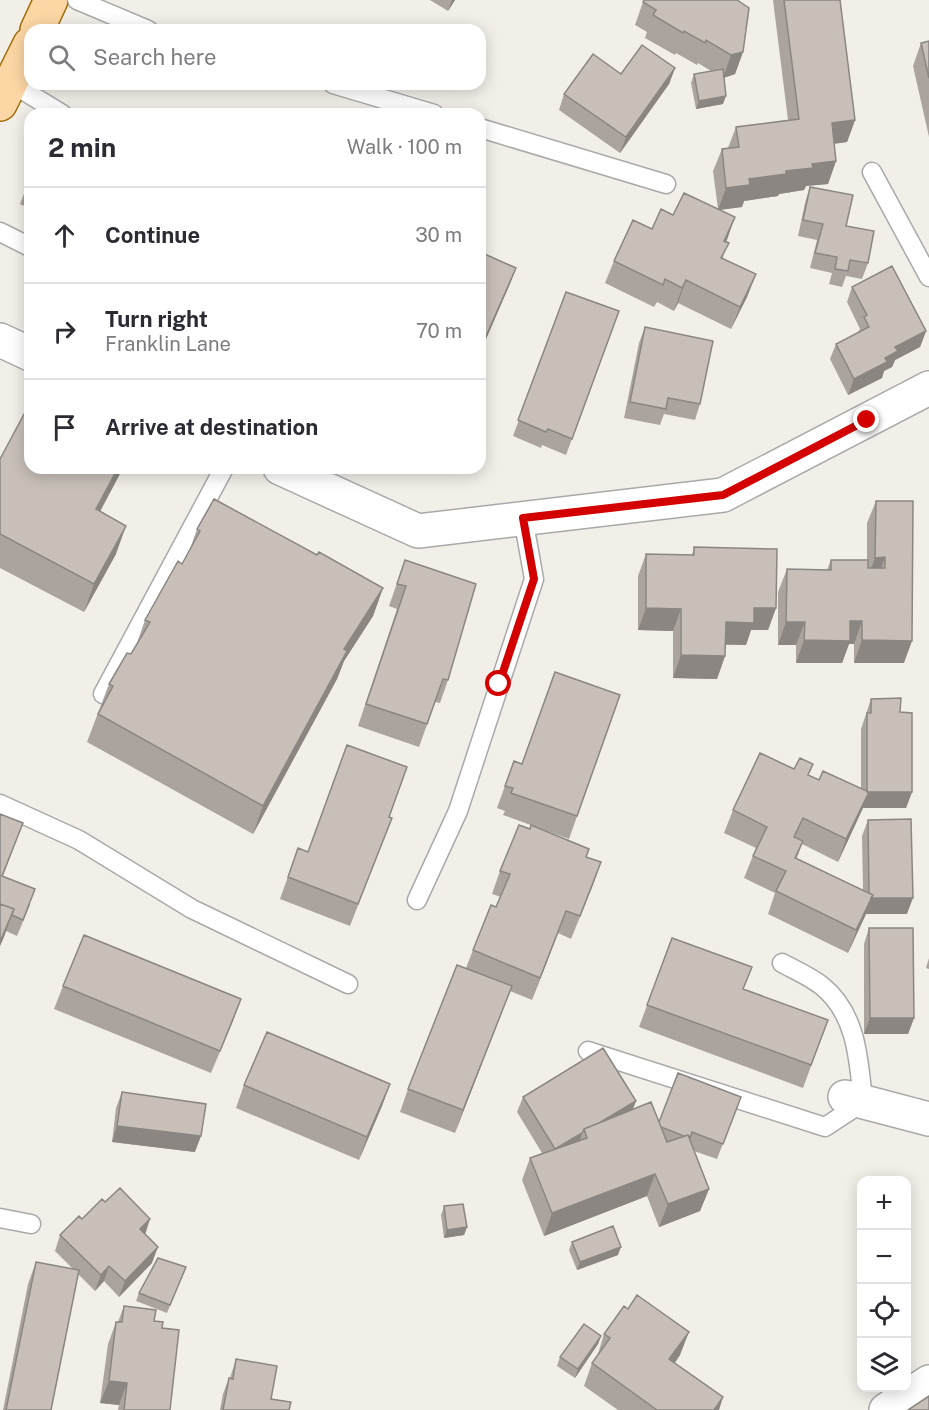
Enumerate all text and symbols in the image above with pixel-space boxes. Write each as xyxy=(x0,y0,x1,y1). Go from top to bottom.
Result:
search box xyxy=(24,24,486,90)
icon: search xyxy=(45,41,78,74)
text: Search here xyxy=(93,44,217,70)
text: 2 min xyxy=(48,132,116,163)
text: Walk · 100 m xyxy=(347,135,462,159)
icon: ahead xyxy=(48,219,81,252)
text: Continue xyxy=(105,222,200,248)
text: 30 m xyxy=(415,223,462,247)
text: Turn right xyxy=(105,306,208,332)
icon: right xyxy=(48,315,81,348)
text: 70 m xyxy=(416,319,462,343)
text: Franklin Lane xyxy=(105,332,231,356)
route end xyxy=(853,406,879,432)
icon: arrive xyxy=(48,411,81,444)
text: Arrive at destination xyxy=(105,414,318,440)
route start xyxy=(485,670,511,696)
map controls xyxy=(857,1176,911,1392)
button: + xyxy=(857,1176,911,1230)
button: − xyxy=(857,1230,911,1284)
button: locate xyxy=(857,1284,911,1338)
button: layers xyxy=(857,1338,911,1392)

